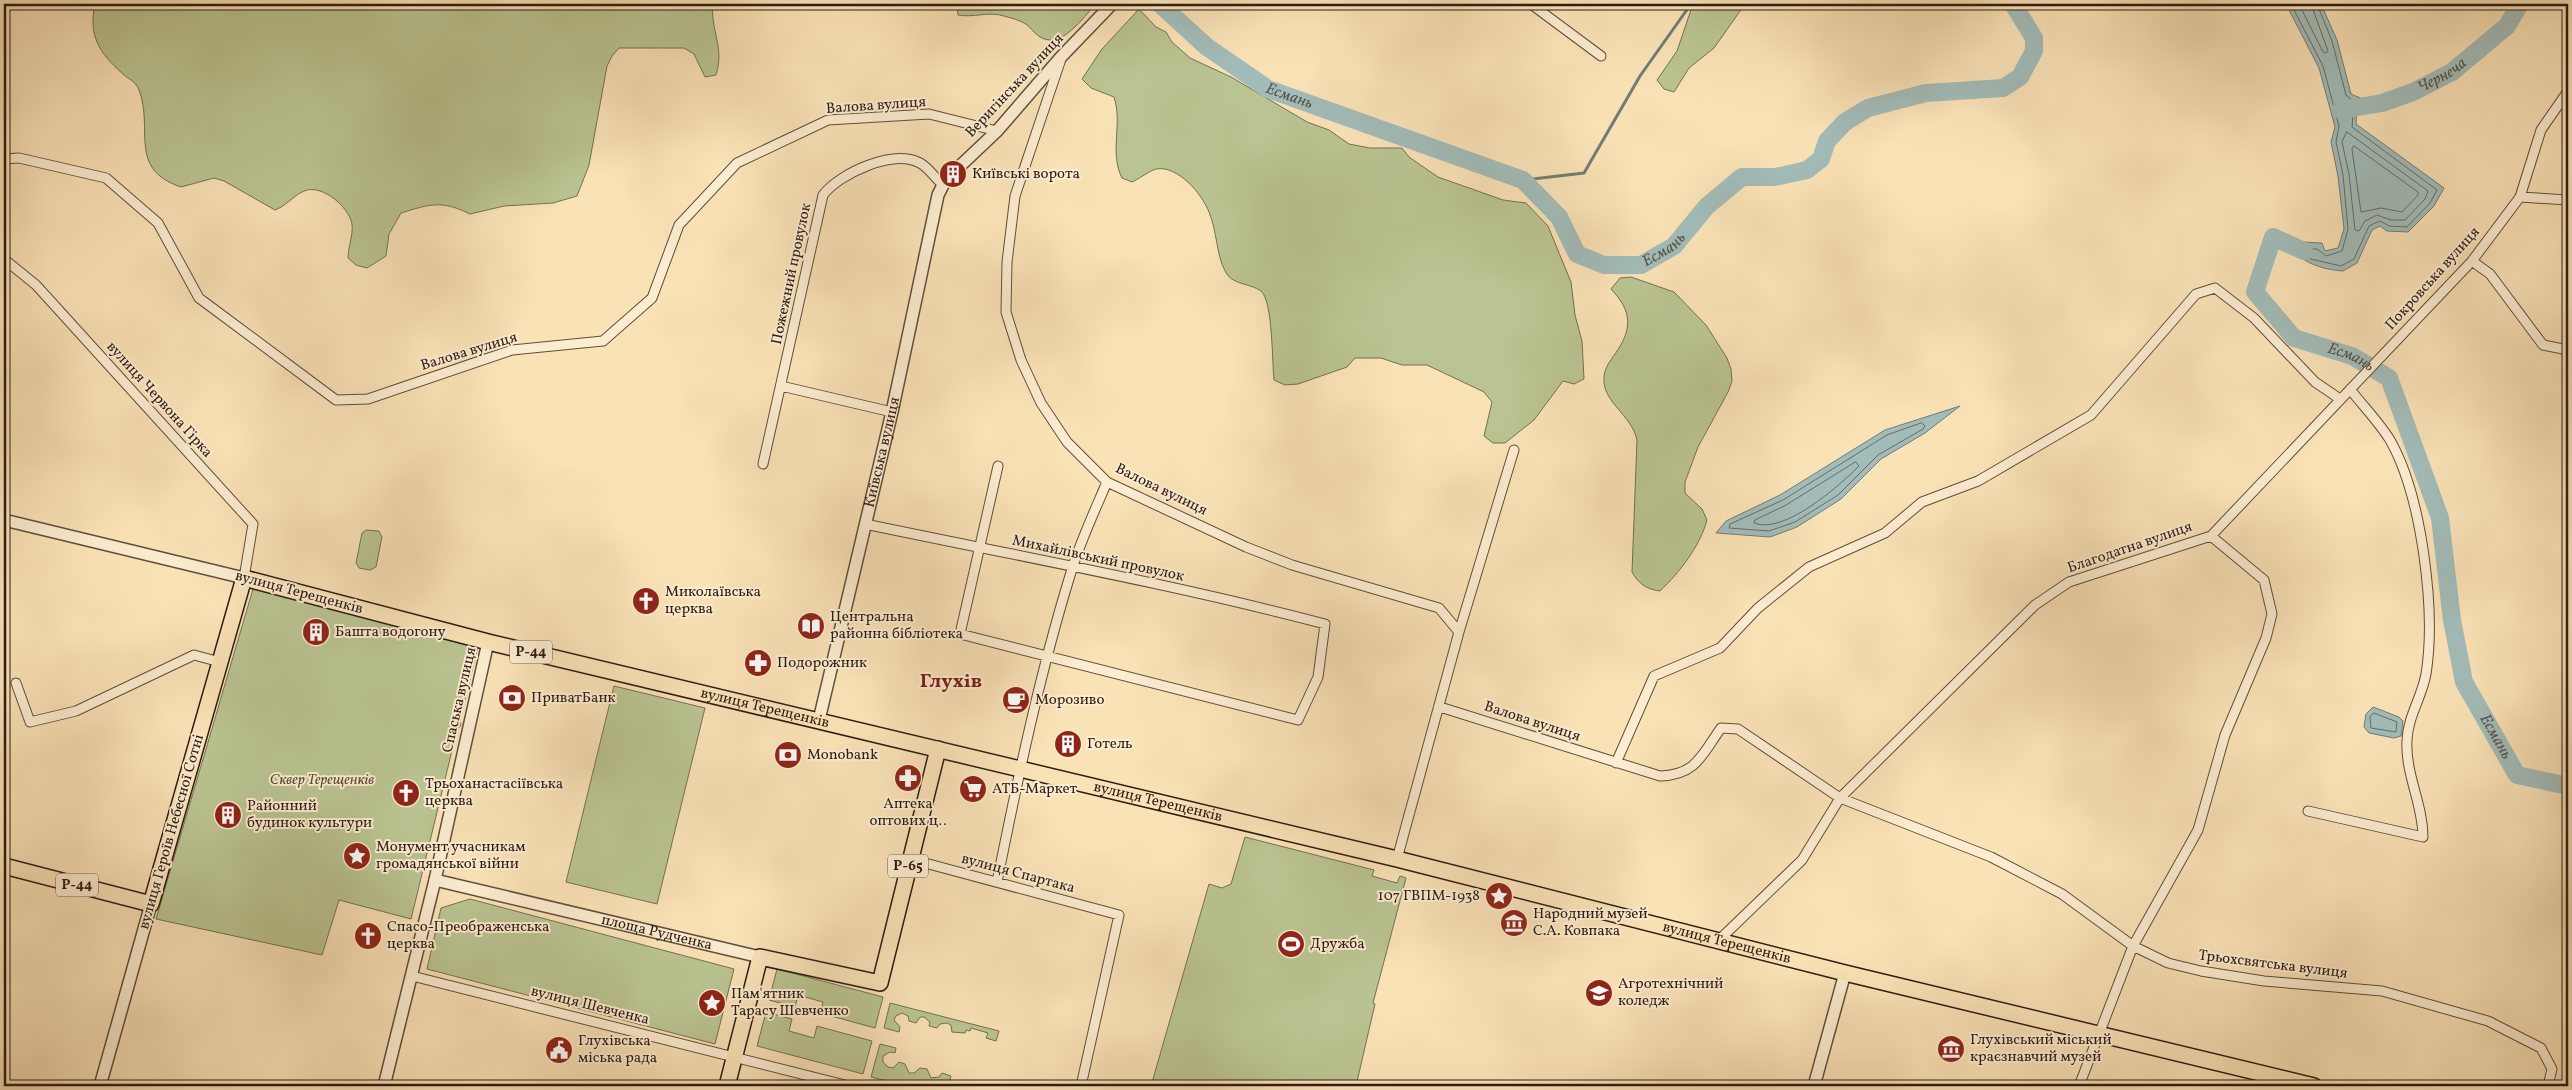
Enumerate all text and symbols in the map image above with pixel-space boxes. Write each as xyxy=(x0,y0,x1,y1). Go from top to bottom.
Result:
street label: Веригінська вулиця xyxy=(961,29,1069,143)
water label: Чернеча xyxy=(2414,53,2472,99)
water label: Есмань xyxy=(1262,78,1316,115)
street label: Валова вулиця xyxy=(825,92,927,120)
building icon: Київські ворота xyxy=(938,159,968,189)
place label: Київські ворота xyxy=(972,164,1080,185)
street label: Пожежний провулок xyxy=(767,201,817,347)
street label: Покровська вулиця xyxy=(2381,222,2485,335)
water label: Есмань xyxy=(1638,228,1692,273)
street label: Валова вулиця xyxy=(418,327,520,377)
street label: вулиця Червона Гірка xyxy=(101,337,217,463)
water label: Есмань xyxy=(2325,338,2378,378)
street label: Київська вулиця xyxy=(859,395,905,510)
street label: Валова вулиця xyxy=(1111,459,1211,521)
street label: Благодатна вулиця xyxy=(2065,517,2195,579)
street label: Михайлівський провулок xyxy=(1010,531,1186,587)
street label: вулиця Терещенків xyxy=(233,566,365,620)
place label: Миколаївська церква xyxy=(665,582,761,620)
church icon: Миколаївська церква xyxy=(631,586,661,616)
place label: Центральна районна бібліотека xyxy=(830,607,963,645)
library icon: Центральна районна бібліотека xyxy=(796,611,826,641)
building icon: Башта водогону xyxy=(301,617,331,647)
place label: Башта водогону xyxy=(335,622,446,643)
road number: Р-44 xyxy=(510,640,552,664)
street label: Спаська вулиця xyxy=(438,645,482,755)
pharmacy icon: Подорожник xyxy=(743,648,773,678)
place label: Подорожник xyxy=(777,653,867,674)
district label: Глухів xyxy=(920,668,982,696)
bank icon: ПриватБанк xyxy=(497,683,527,713)
street label: вулиця Терещенків xyxy=(699,683,832,734)
cafe icon: Морозиво xyxy=(1001,685,1031,715)
place label: ПриватБанк xyxy=(531,688,616,709)
place label: Морозиво xyxy=(1035,690,1104,711)
street label: Валова вулиця xyxy=(1481,697,1583,748)
water label: Есмань xyxy=(2474,710,2517,764)
building icon: Готель xyxy=(1053,729,1083,759)
street label: вулиця Героїв Небесної Сотні xyxy=(134,732,210,932)
place label: Готель xyxy=(1087,734,1133,755)
bank icon: Monobank xyxy=(773,740,803,770)
place label: Monobank xyxy=(807,745,878,766)
pharmacy icon: Аптека оптових ц‥ xyxy=(893,763,923,793)
park label: Сквер Терещенків xyxy=(270,770,374,791)
place label: Трьоханастасіївська церква xyxy=(425,774,563,812)
supermarket icon: АТБ-Маркет xyxy=(958,774,988,804)
street label: вулиця Терещенків xyxy=(1092,776,1225,827)
church icon: Трьоханастасіївська церква xyxy=(391,778,421,808)
place label: АТБ-Маркет xyxy=(992,779,1077,800)
place label: Аптека оптових ц‥ xyxy=(869,794,947,832)
place label: Районний будинок культури xyxy=(247,796,372,834)
building icon: Районний будинок культури xyxy=(213,800,243,830)
place label: Монумент учасникам громадянської війни xyxy=(376,837,525,875)
place icon: Монумент учасникам громадянської війни xyxy=(342,841,372,871)
street label: вулиця Спартака xyxy=(959,849,1077,899)
road number: Р-65 xyxy=(888,854,928,878)
road number: Р-44 xyxy=(56,874,98,896)
place icon: 107 ГВПМ-1938 xyxy=(1484,881,1514,911)
place label: 107 ГВПМ-1938 xyxy=(1378,886,1480,907)
place label: Народний музей С.А. Ковпака xyxy=(1533,904,1648,942)
museum icon: Народний музей С.А. Ковпака xyxy=(1499,908,1529,938)
street label: площа Рудченка xyxy=(599,909,714,956)
place label: Спасо-Преображенська церква xyxy=(387,917,550,955)
street label: вулиця Терещенків xyxy=(1660,917,1793,969)
church icon: Спасо-Преображенська церква xyxy=(353,921,383,951)
sports icon: Дружба xyxy=(1276,929,1306,959)
place label: Дружба xyxy=(1310,934,1365,955)
street label: Трьохсвятська вулиця xyxy=(2197,945,2349,985)
place label: Агротехнічний коледж xyxy=(1618,974,1723,1012)
school or university icon: Агротехнічний коледж xyxy=(1584,978,1614,1008)
street label: вулиця Шевченка xyxy=(529,981,651,1031)
place label: Пам'ятник Тарасу Шевченко xyxy=(731,984,849,1022)
place icon: Пам'ятник Тарасу Шевченко xyxy=(697,988,727,1018)
place label: Глухівський міський краєзнавчий музей xyxy=(1970,1030,2112,1068)
place label: Глухівська міська рада xyxy=(578,1031,657,1069)
museum icon: Глухівський міський краєзнавчий музей xyxy=(1936,1034,1966,1064)
public building icon: Глухівська міська рада xyxy=(544,1035,574,1065)

